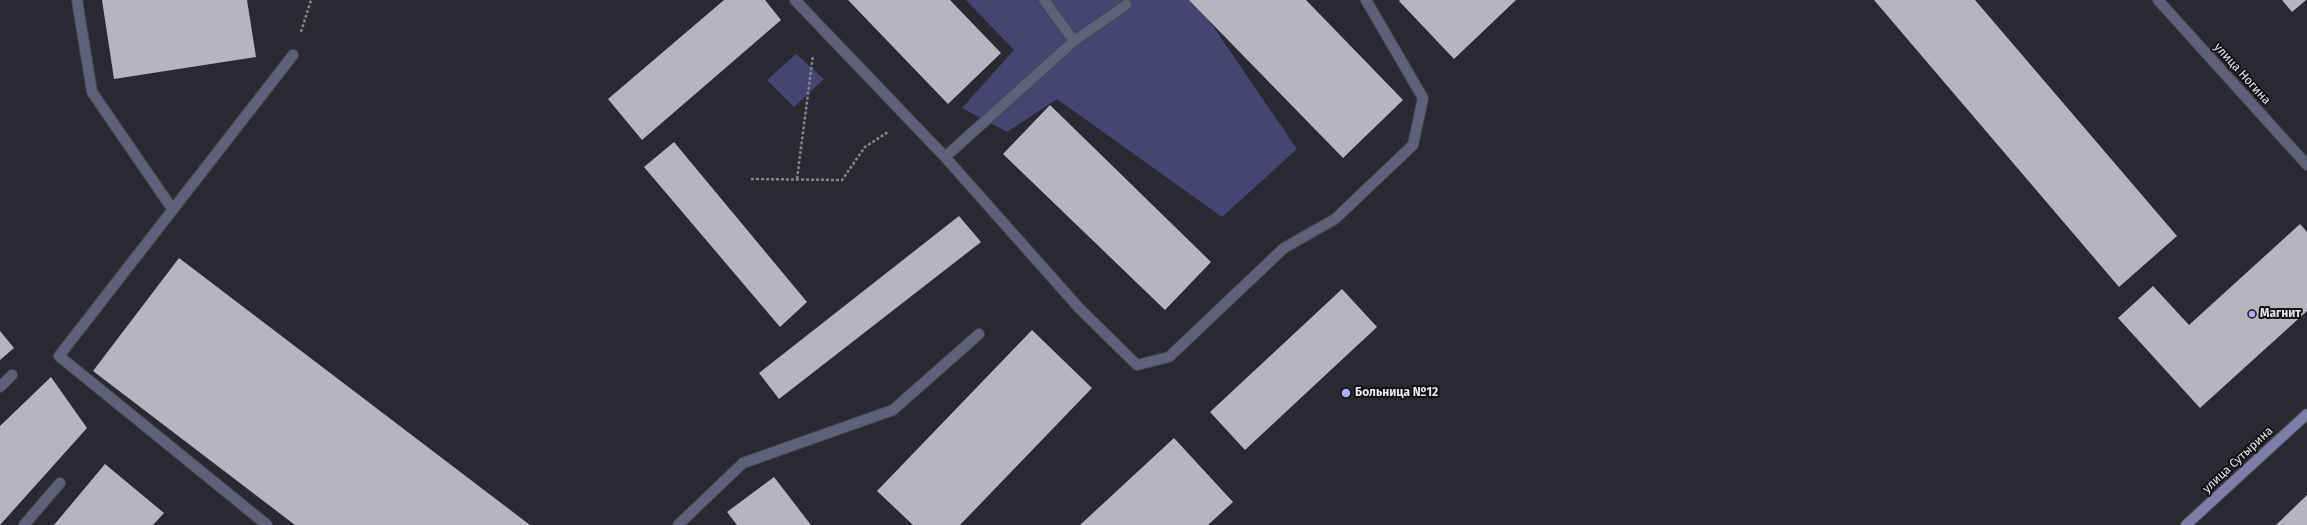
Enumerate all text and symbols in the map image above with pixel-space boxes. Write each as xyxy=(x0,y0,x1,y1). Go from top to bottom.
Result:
street label: улица Ногина xyxy=(2211,40,2273,108)
place label: Магнит xyxy=(2260,307,2301,321)
marker: Магнит xyxy=(2247,309,2257,319)
place label: Больница №12 xyxy=(1355,386,1438,400)
marker: Больница №12 xyxy=(1340,387,1352,399)
street label: улица Сутырина xyxy=(2200,424,2276,496)

